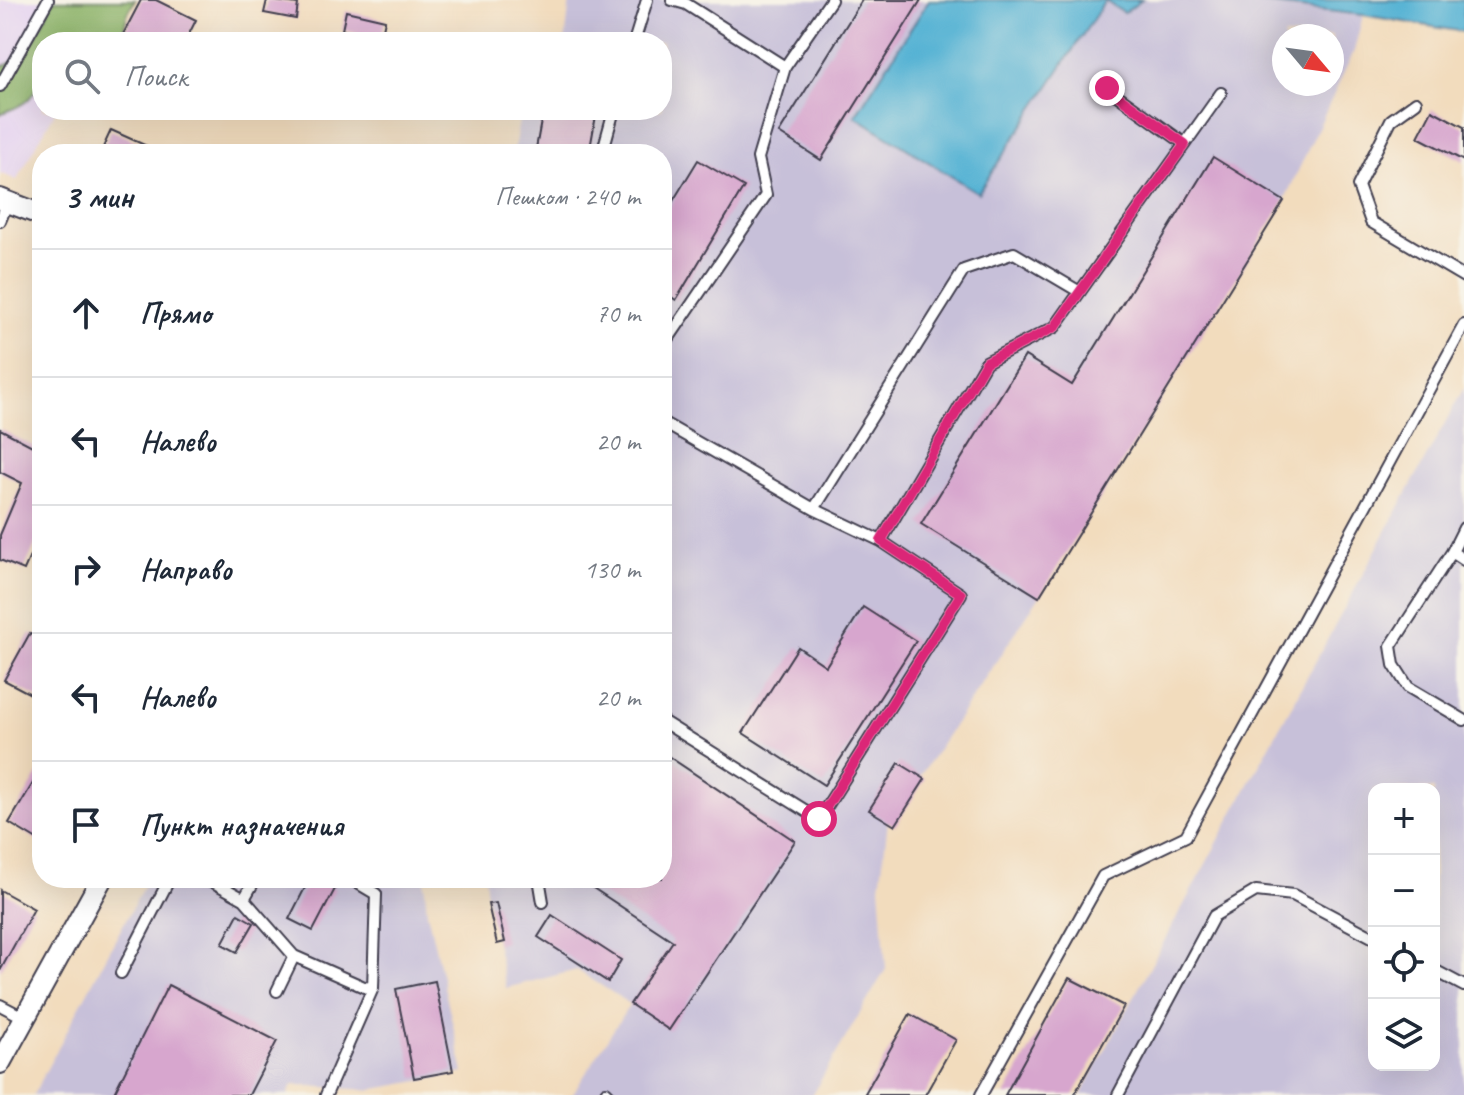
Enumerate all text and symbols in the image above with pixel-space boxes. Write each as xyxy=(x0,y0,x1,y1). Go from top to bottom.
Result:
north arrow xyxy=(1272,24,1344,96)
search box xyxy=(32,32,672,120)
icon: search xyxy=(60,54,104,98)
text: Поиск xyxy=(124,57,187,95)
route end xyxy=(1089,70,1125,106)
text: 3 мин xyxy=(64,175,133,218)
text: Пешком · 240 m xyxy=(495,180,640,213)
icon: ahead xyxy=(64,291,108,335)
text: Прямо xyxy=(140,294,211,332)
text: 70 m xyxy=(596,297,640,330)
icon: left xyxy=(64,419,108,463)
text: Налево xyxy=(140,422,216,460)
text: 20 m xyxy=(596,425,640,458)
icon: right xyxy=(64,547,108,591)
text: Направо xyxy=(140,550,232,588)
text: 130 m xyxy=(584,553,640,586)
icon: left xyxy=(64,675,108,719)
text: Налево xyxy=(140,678,216,716)
text: 20 m xyxy=(596,681,640,714)
map controls xyxy=(1368,783,1440,1071)
button: + xyxy=(1368,783,1440,855)
route start xyxy=(801,801,837,837)
icon: arrive xyxy=(64,803,108,847)
text: Пункт назначения xyxy=(140,806,343,844)
button: − xyxy=(1368,855,1440,927)
button: locate xyxy=(1368,927,1440,999)
button: layers xyxy=(1368,999,1440,1071)

